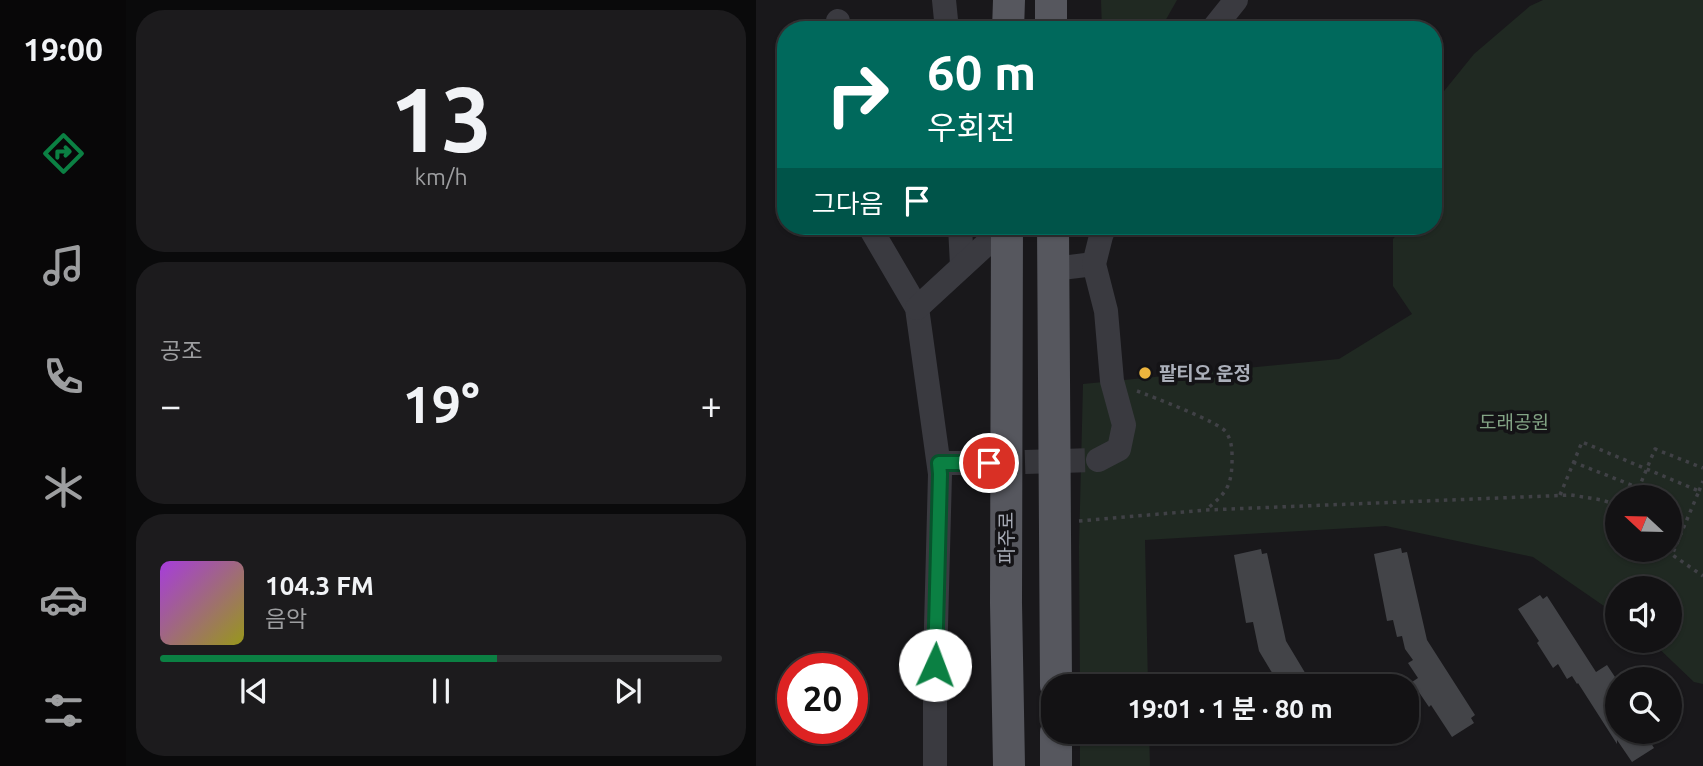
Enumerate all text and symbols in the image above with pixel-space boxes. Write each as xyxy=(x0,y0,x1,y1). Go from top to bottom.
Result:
text: 19:00 xyxy=(23,31,103,67)
text: 60 m xyxy=(927,44,1036,99)
icon: right xyxy=(812,49,903,140)
text: 13 xyxy=(390,67,492,169)
text: 우회전 xyxy=(927,109,1015,145)
icon: directions xyxy=(39,129,88,178)
text: km/h xyxy=(414,164,468,189)
icon: arrive xyxy=(898,182,936,220)
text: 그다음 xyxy=(812,189,884,218)
icon: music xyxy=(39,241,88,290)
text: 공조 xyxy=(160,338,202,363)
icon: phone xyxy=(39,352,88,401)
place label: 팥티오 운정 xyxy=(1159,362,1251,384)
marker: 팥티오 운정 xyxy=(1137,365,1153,381)
text: 19° xyxy=(402,375,480,433)
text: − xyxy=(160,384,181,426)
text: + xyxy=(701,384,722,426)
park label: 도래공원 xyxy=(1479,411,1549,433)
pin xyxy=(959,433,1019,493)
icon: arrive xyxy=(970,444,1008,482)
icon: climate xyxy=(39,463,88,512)
north arrow xyxy=(1605,485,1682,562)
map controls xyxy=(1605,485,1682,744)
street label: 파주로 xyxy=(995,512,1017,564)
text: 104.3 FM xyxy=(265,571,374,600)
icon: car xyxy=(39,575,88,624)
button: sound xyxy=(1605,576,1682,653)
text: 음악 xyxy=(265,606,307,631)
position arrow xyxy=(898,628,972,702)
speed limit sign: 20 xyxy=(777,653,868,744)
button: search xyxy=(1605,667,1682,744)
icon: previous xyxy=(235,672,273,710)
icon: pause xyxy=(422,672,460,710)
icon: next xyxy=(609,672,647,710)
icon: filters xyxy=(39,686,88,735)
text: 19:01 · 1 분 · 80 m xyxy=(1127,694,1333,723)

